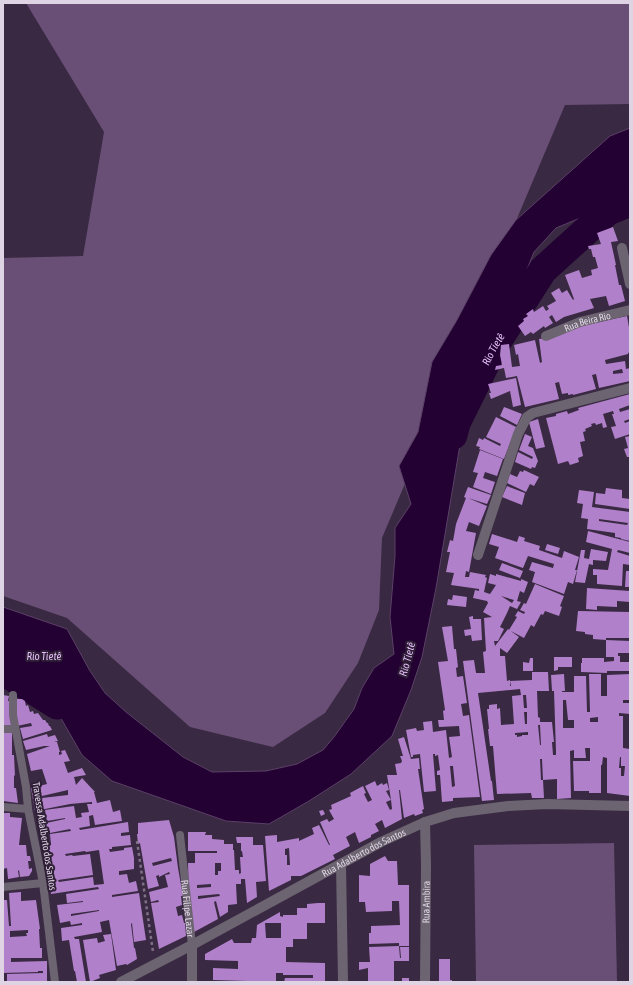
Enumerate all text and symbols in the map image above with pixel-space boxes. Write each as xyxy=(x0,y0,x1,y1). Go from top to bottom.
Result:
street label: Rua Beira Rio xyxy=(562,310,612,334)
water label: Rio Tietê xyxy=(479,331,507,367)
water label: Rio Tietê xyxy=(397,641,417,677)
water label: Rio Tietê xyxy=(27,650,61,662)
street label: Travessa Adalberto dos Santos xyxy=(30,781,59,892)
street label: Rua Adalberto dos Santos xyxy=(320,826,408,879)
street label: Rua Filipe Lazar xyxy=(179,879,196,939)
street label: Rua Ambira xyxy=(421,880,432,923)

